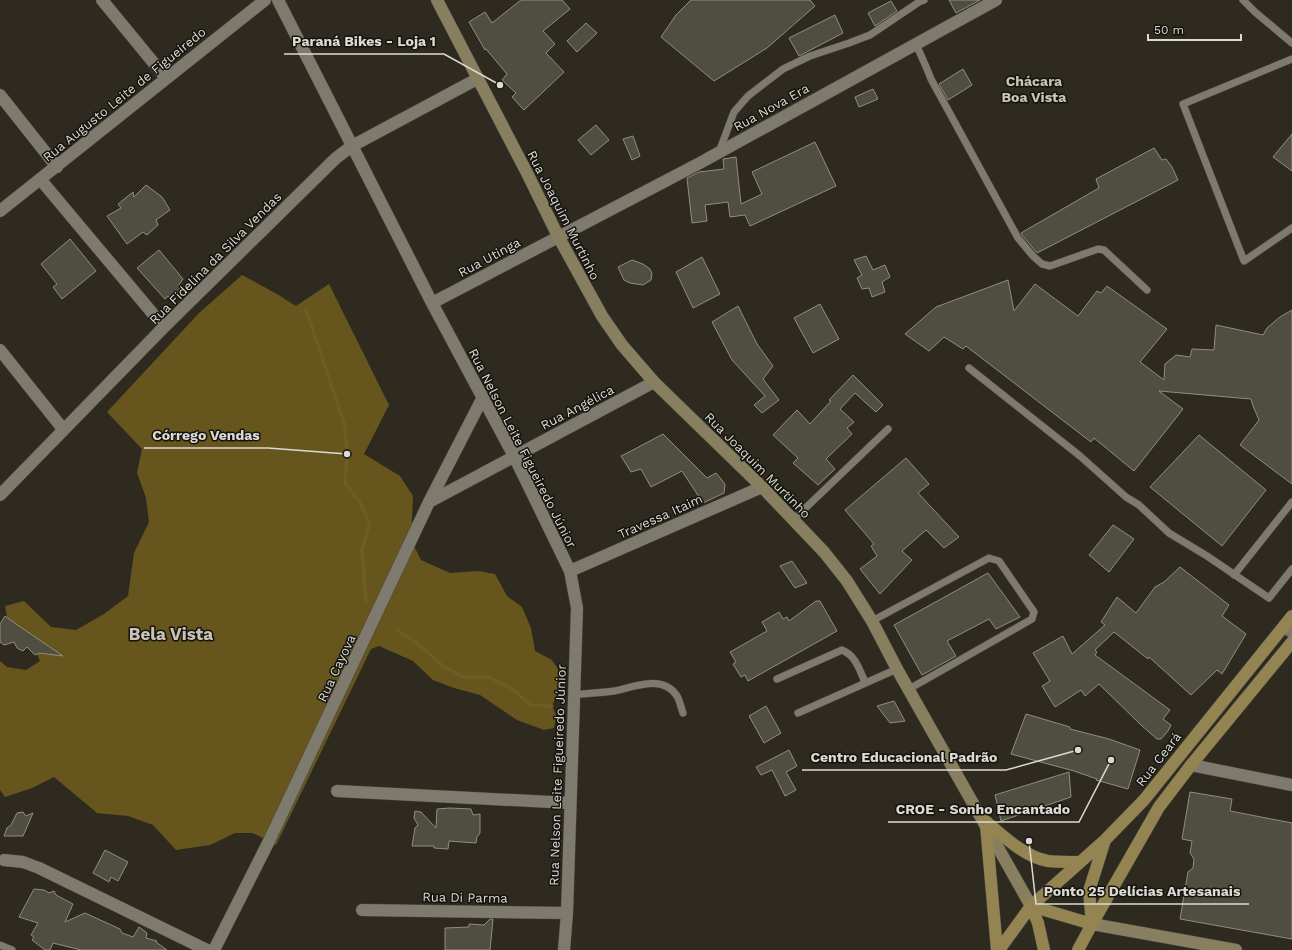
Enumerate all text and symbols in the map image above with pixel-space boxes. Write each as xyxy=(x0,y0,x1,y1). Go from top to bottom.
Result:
scale bar xyxy=(1148,16,1241,42)
text: 50 m xyxy=(1154,23,1184,37)
street label: Rua Augusto Leite de Figueiredo xyxy=(40,24,209,165)
callout: Paraná Bikes - Loja 1 xyxy=(284,28,444,54)
text: Paraná Bikes - Loja 1 xyxy=(292,33,436,49)
district label: Chácara Boa Vista xyxy=(1002,73,1067,105)
street label: Rua Nova Era xyxy=(731,80,812,134)
street label: Rua Joaquim Murtinho xyxy=(524,148,603,283)
street label: Rua Fidelina da Silva Vendas xyxy=(146,189,285,327)
street label: Rua Utinga xyxy=(455,234,524,280)
street label: Rua Nelson Leite Figueiredo Júnior xyxy=(466,346,580,550)
street label: Rua Angélica xyxy=(538,382,617,433)
street label: Rua Joaquim Murtinho xyxy=(702,409,814,521)
callout: Córrego Vendas xyxy=(144,422,268,448)
text: Córrego Vendas xyxy=(152,427,260,443)
street label: Travessa Itaim xyxy=(616,491,705,542)
district label: Bela Vista xyxy=(129,624,213,644)
street label: Rua Cayova xyxy=(314,632,359,704)
street label: Rua Nelson Leite Figueiredo Júnior xyxy=(546,664,569,886)
street label: Rua Ceará xyxy=(1133,729,1184,789)
callout: Centro Educacional Padrão xyxy=(802,744,1006,770)
text: Centro Educacional Padrão xyxy=(810,749,998,765)
callout: CROE - Sonho Encantado xyxy=(888,796,1079,822)
text: CROE - Sonho Encantado xyxy=(896,801,1070,817)
callout: Ponto 25 Delícias Artesanais xyxy=(1036,878,1249,904)
text: Ponto 25 Delícias Artesanais xyxy=(1044,883,1241,899)
street label: Rua Di Parma xyxy=(422,889,509,906)

